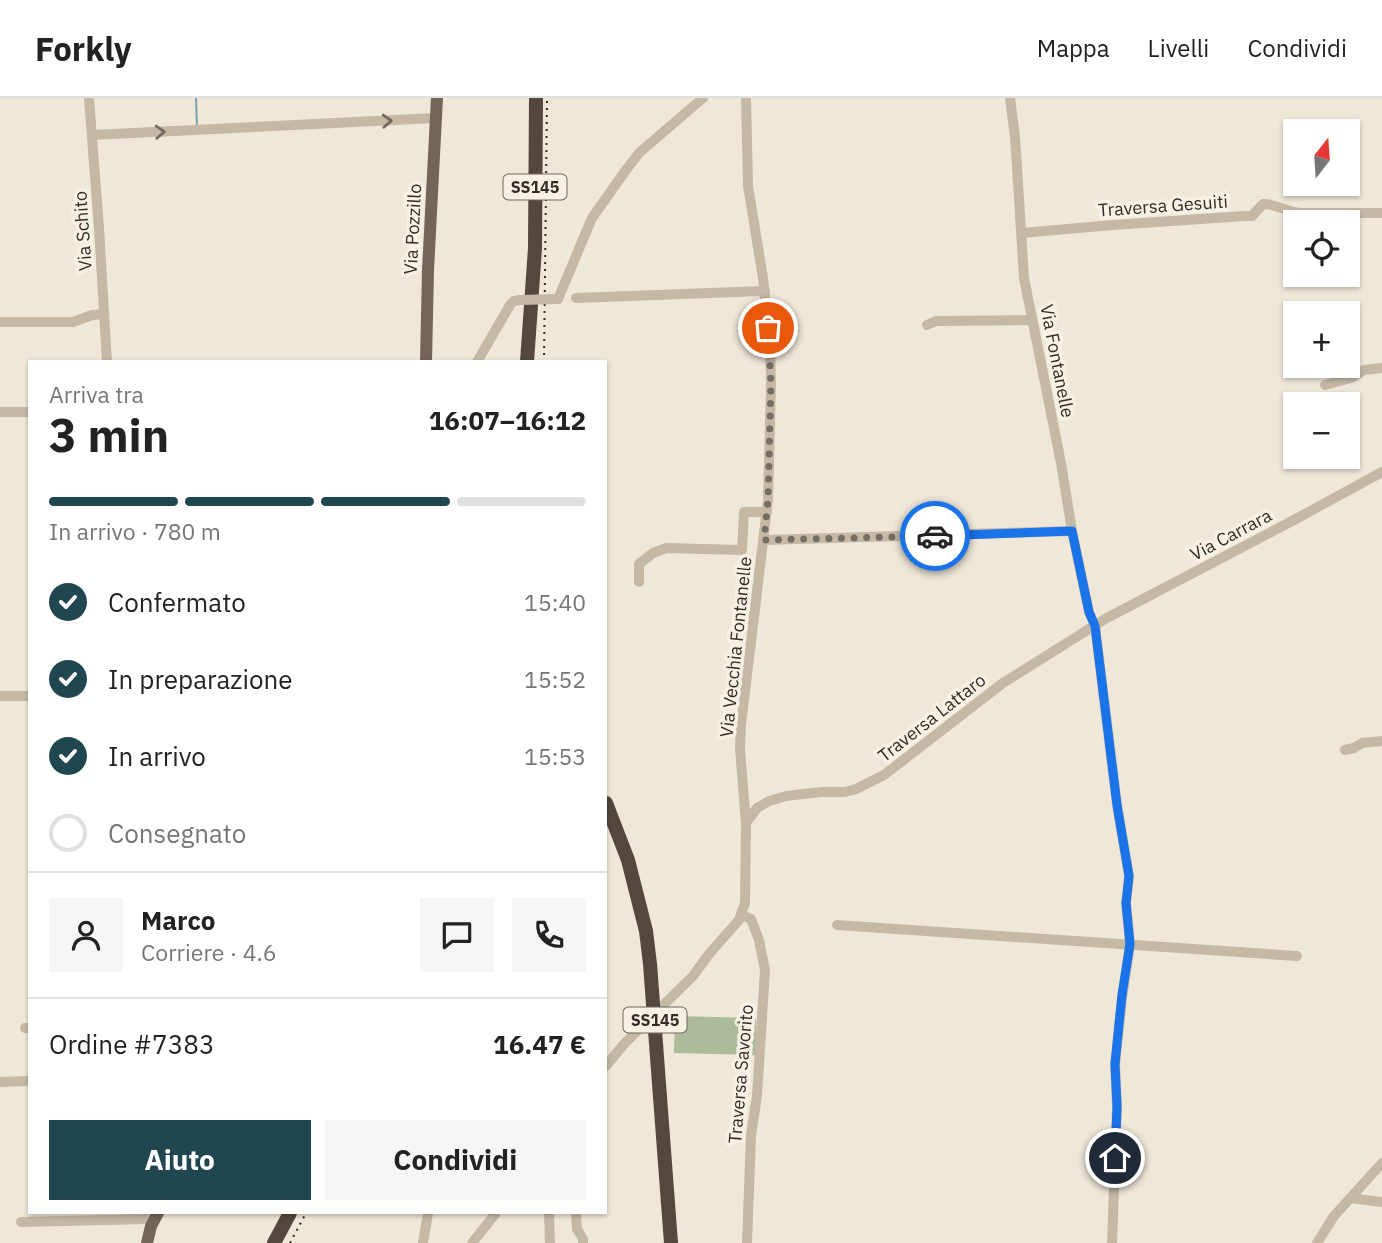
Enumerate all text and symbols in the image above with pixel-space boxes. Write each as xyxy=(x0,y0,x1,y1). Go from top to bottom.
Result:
text: Forkly xyxy=(35,27,132,70)
text: Mappa xyxy=(1037,32,1110,64)
text: Livelli xyxy=(1148,32,1209,64)
text: Condividi xyxy=(1247,32,1347,64)
one-way arrow xyxy=(382,113,393,128)
north arrow xyxy=(1283,119,1360,196)
map controls xyxy=(1283,119,1360,469)
one-way arrow xyxy=(155,124,166,139)
road number: SS145 xyxy=(504,174,566,200)
street label: Via Pozzillo xyxy=(399,183,426,275)
street label: Traversa Gesuiti xyxy=(1097,189,1229,222)
street label: Via Schito xyxy=(68,190,97,272)
button: locate xyxy=(1283,210,1360,287)
pin xyxy=(738,298,798,358)
button: + xyxy=(1283,301,1360,378)
street label: Via Fontanelle xyxy=(1035,302,1080,420)
icon: bag xyxy=(749,309,787,347)
text: Arriva tra xyxy=(49,379,144,409)
button: − xyxy=(1283,392,1360,469)
text: 16:07–16:12 xyxy=(429,403,586,437)
text: 3 min xyxy=(49,405,169,465)
courier xyxy=(900,501,970,571)
street label: Via Carrara xyxy=(1186,503,1276,566)
text: In arrivo · 780 m xyxy=(49,516,221,546)
icon: car xyxy=(916,517,954,555)
street label: Via Vecchia Fontanelle xyxy=(715,555,756,739)
icon: check xyxy=(49,583,87,621)
text: Confermato xyxy=(108,585,246,619)
text: 15:40 xyxy=(524,587,586,617)
icon: check xyxy=(49,660,87,698)
text: In preparazione xyxy=(108,662,293,696)
text: 15:52 xyxy=(524,664,586,694)
street label: Traversa Lattaro xyxy=(873,668,990,767)
icon: check xyxy=(49,737,87,775)
text: In arrivo xyxy=(108,739,206,773)
text: 15:53 xyxy=(524,741,586,771)
text: Consegnato xyxy=(108,816,246,850)
button: person xyxy=(49,898,123,972)
button: chat xyxy=(420,898,494,972)
button: phone xyxy=(512,898,586,972)
text: Marco xyxy=(141,903,215,937)
text: Corriere · 4.6 xyxy=(141,937,277,967)
street label: Traversa Savorito xyxy=(723,1003,758,1144)
road number: SS145 xyxy=(624,1008,686,1032)
text: Ordine #7383 xyxy=(49,1027,215,1061)
text: 16.47 € xyxy=(493,1027,586,1061)
button: Aiuto xyxy=(49,1120,311,1200)
button: Condividi xyxy=(325,1120,586,1200)
pin xyxy=(1085,1128,1145,1188)
icon: home xyxy=(1096,1139,1134,1177)

